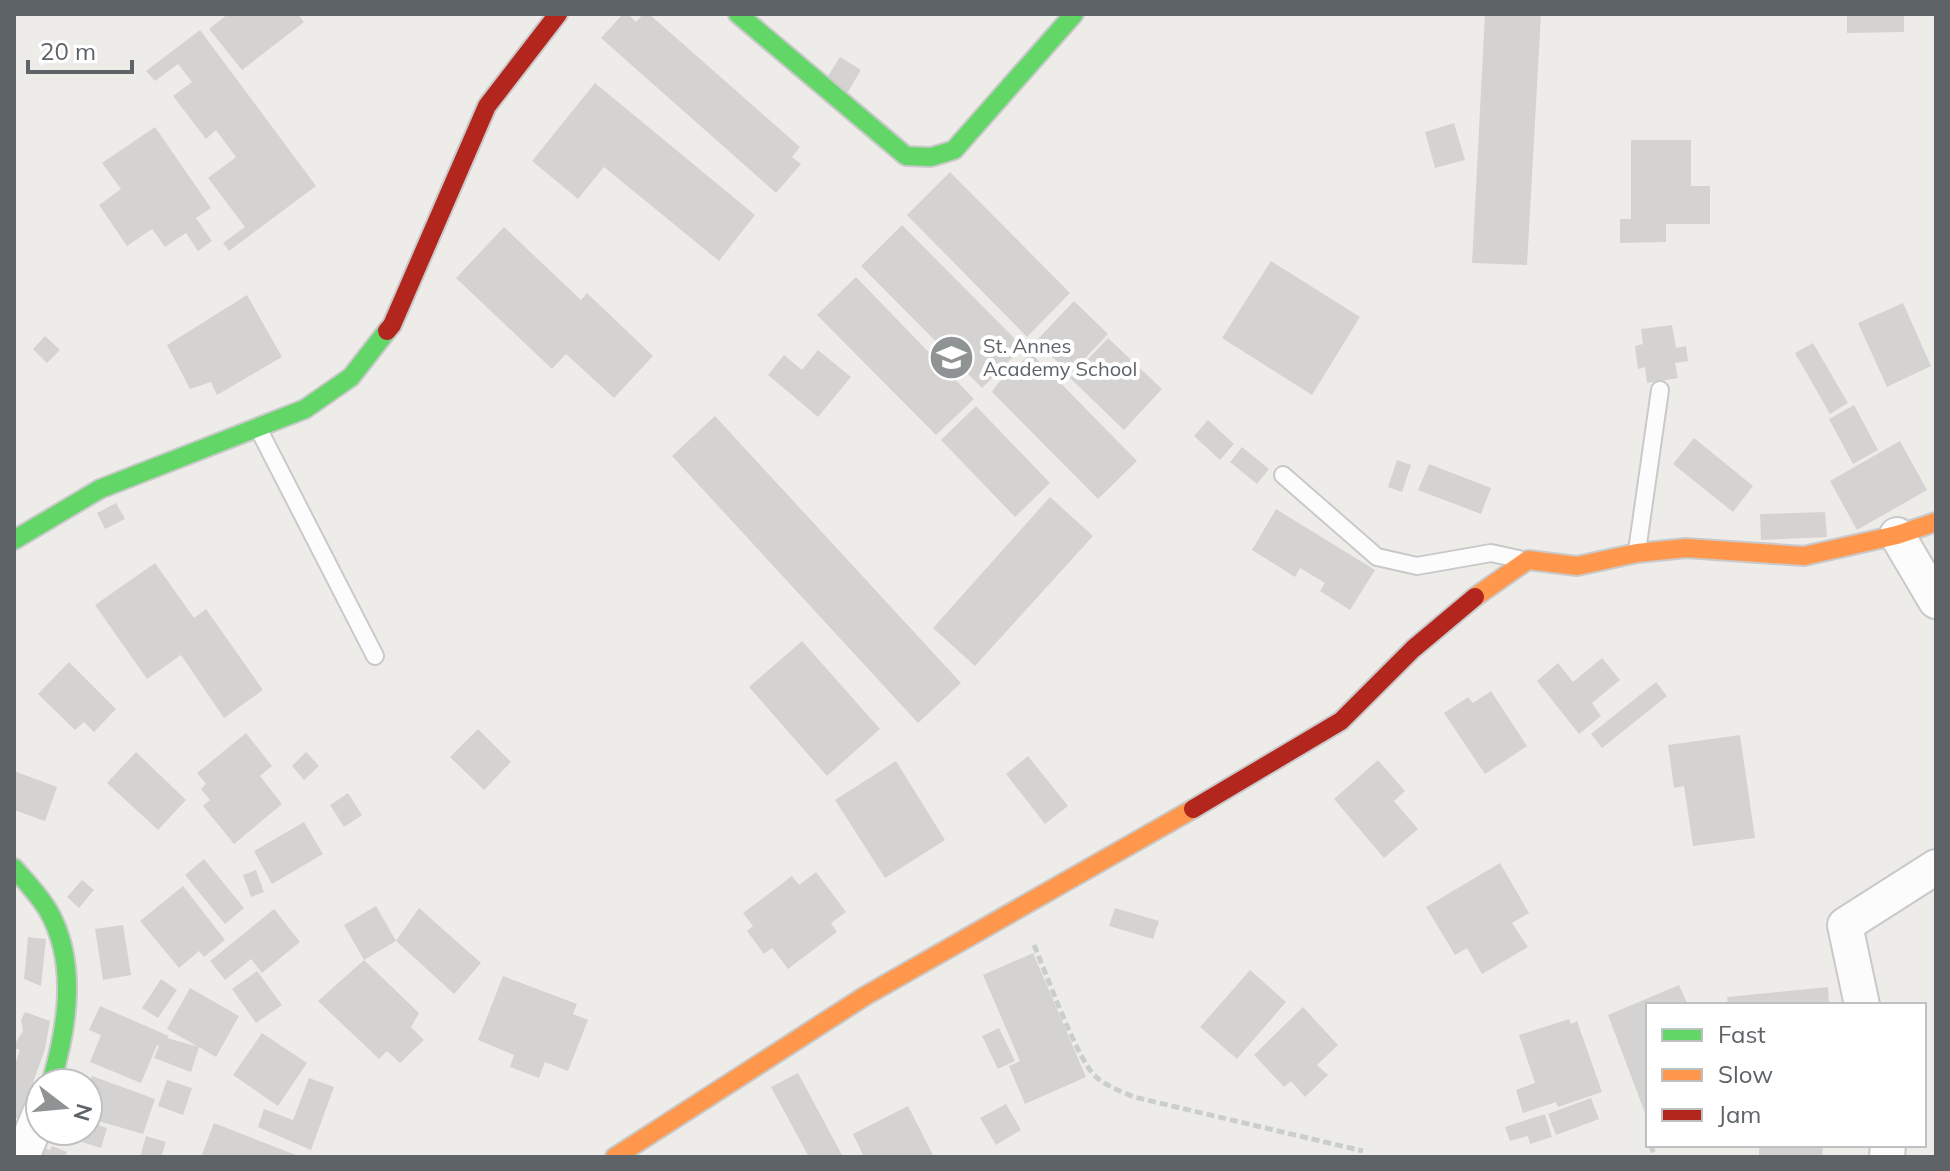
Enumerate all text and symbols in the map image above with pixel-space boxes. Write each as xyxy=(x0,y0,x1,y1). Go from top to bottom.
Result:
scale bar xyxy=(28,24,132,74)
text: 20 m xyxy=(40,36,96,66)
place label: St. Annes Academy School xyxy=(983,333,1137,381)
school or university icon: St. Annes Academy School xyxy=(928,334,976,382)
legend xyxy=(1646,1003,1926,1147)
text: Fast xyxy=(1718,1019,1766,1049)
text: Slow xyxy=(1718,1059,1773,1089)
north arrow xyxy=(24,1067,104,1147)
text: Jam xyxy=(1718,1099,1761,1129)
text: N xyxy=(67,1101,99,1124)

